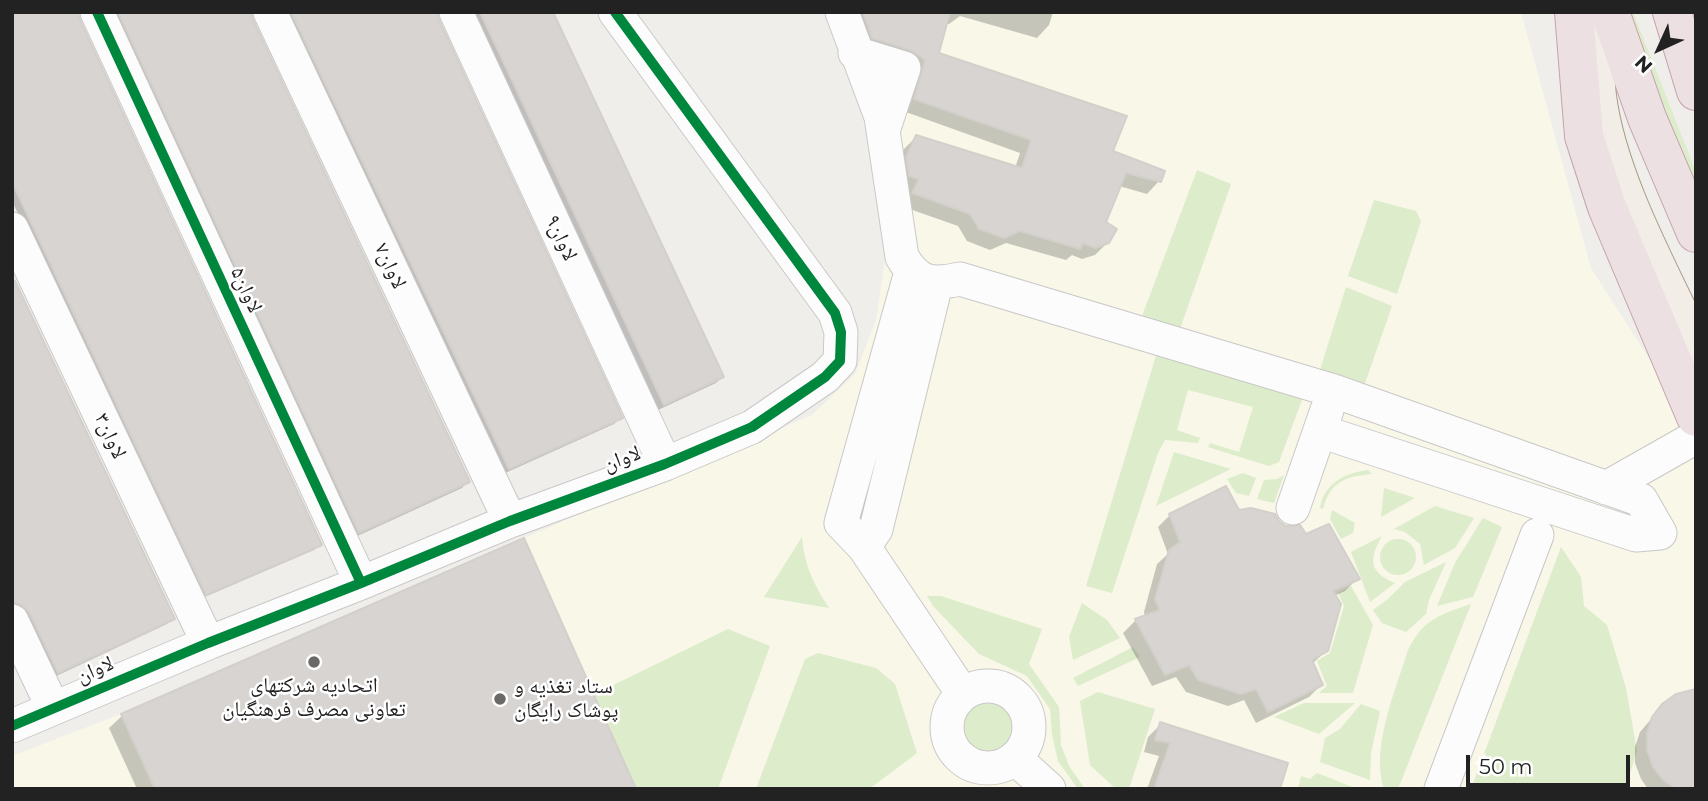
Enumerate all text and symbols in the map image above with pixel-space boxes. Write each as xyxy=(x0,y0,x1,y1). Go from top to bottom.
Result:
north arrow xyxy=(1624,14,1694,84)
text: N xyxy=(1630,51,1657,78)
street label: ۹لاوان xyxy=(540,211,582,265)
street label: ۷لاوان xyxy=(369,239,411,293)
street label: ۵لاوان xyxy=(225,263,267,317)
street label: ۳لاوان xyxy=(89,409,131,463)
street label: لاوان xyxy=(600,441,644,477)
street label: لاوان xyxy=(73,651,117,689)
marker: اتحادیه شرکتهای تعاونی مصرف فرهنگیان xyxy=(306,654,322,670)
place label: اتحادیه شرکتهای تعاونی مصرف فرهنگیان xyxy=(222,673,406,723)
place label: ستاد تغذیه و پوشاک رایگان xyxy=(514,674,618,724)
marker: ستاد تغذیه و پوشاک رایگان xyxy=(492,691,508,707)
scale bar xyxy=(1470,742,1634,786)
text: 50 m xyxy=(1479,754,1533,779)

